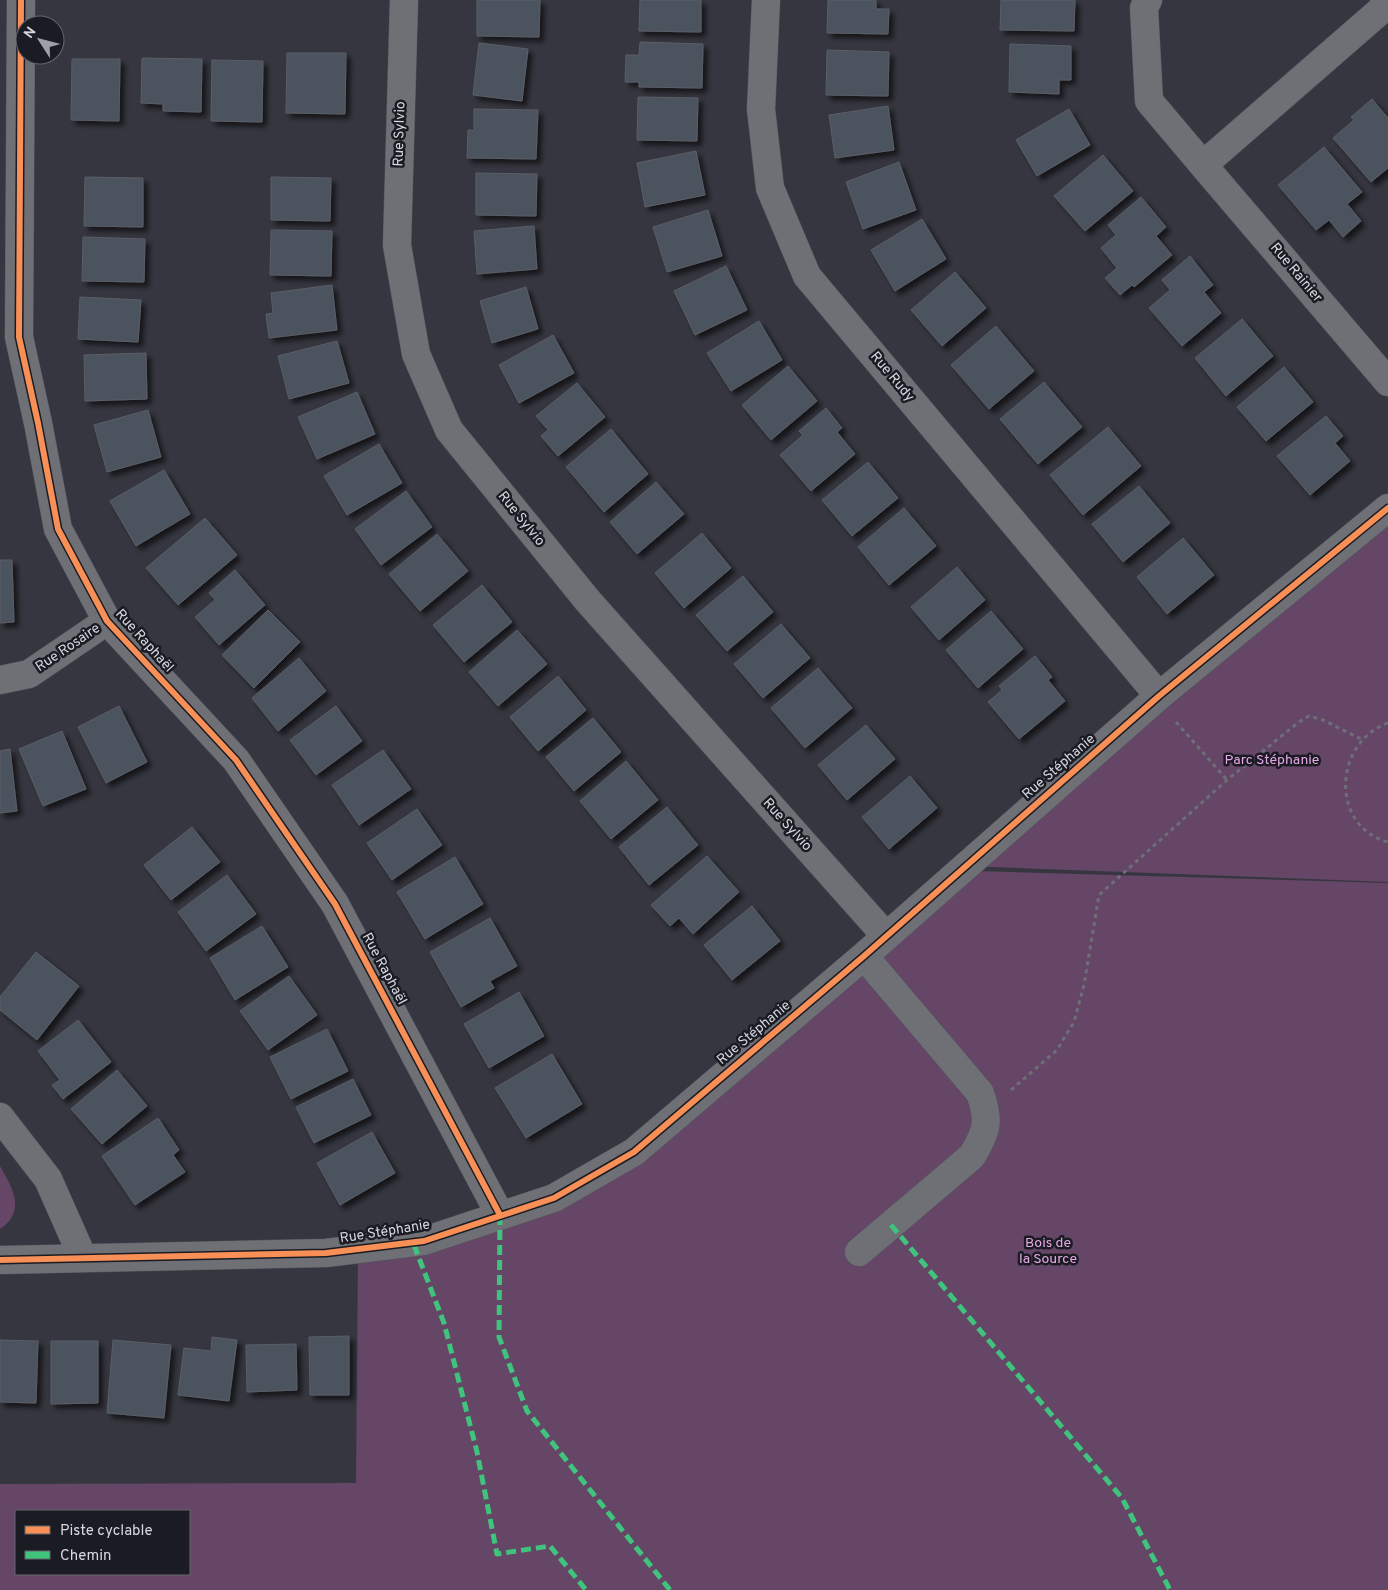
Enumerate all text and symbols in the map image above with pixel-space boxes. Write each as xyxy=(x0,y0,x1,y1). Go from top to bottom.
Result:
north arrow xyxy=(15,15,65,65)
text: N xyxy=(21,24,41,42)
street label: Rue Sylvio xyxy=(390,101,410,167)
street label: Rue Rainier xyxy=(1266,240,1326,307)
street label: Rue Rudy xyxy=(866,349,918,405)
street label: Rue Sylvio xyxy=(494,488,548,550)
street label: Rue Raphaël xyxy=(111,606,177,676)
street label: Rue Rosaire xyxy=(32,620,104,676)
street label: Rue Stéphanie xyxy=(1019,731,1099,803)
park label: Parc Stéphanie xyxy=(1225,752,1319,769)
street label: Rue Sylvio xyxy=(759,795,815,855)
street label: Rue Raphaël xyxy=(358,930,410,1008)
street label: Rue Stéphanie xyxy=(714,997,794,1069)
street label: Rue Stéphanie xyxy=(339,1216,431,1248)
park label: Bois de la Source xyxy=(1019,1235,1077,1268)
legend xyxy=(15,1510,190,1575)
text: Piste cyclable xyxy=(60,1522,153,1541)
text: Chemin xyxy=(60,1547,112,1566)

